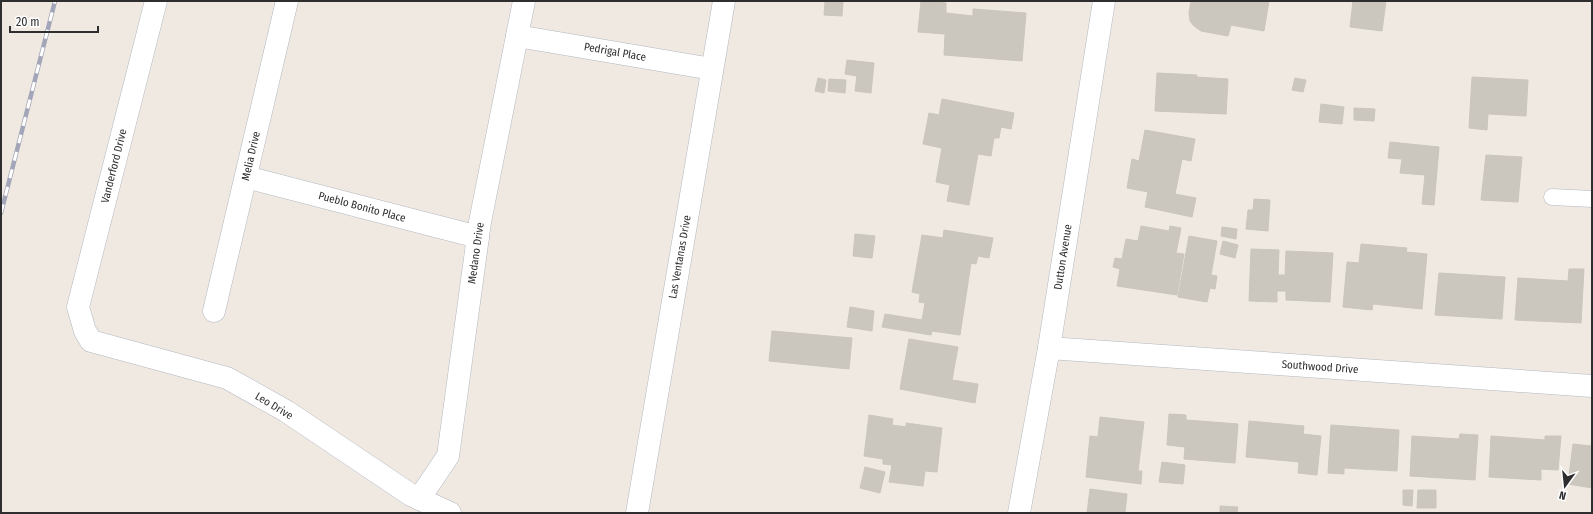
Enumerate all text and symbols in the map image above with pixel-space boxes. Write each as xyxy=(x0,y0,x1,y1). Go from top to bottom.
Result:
scale bar xyxy=(10,8,98,34)
text: 20 m xyxy=(16,15,40,29)
street label: Pedrigal Place xyxy=(583,40,647,64)
street label: Vanderford Drive xyxy=(99,128,129,204)
street label: Melia Drive xyxy=(239,130,263,182)
street label: Pueblo Bonito Place xyxy=(317,189,407,225)
street label: Las Ventanas Drive xyxy=(666,214,694,300)
street label: Medano Drive xyxy=(465,221,487,285)
street label: Dutton Avenue xyxy=(1051,223,1075,291)
street label: Southwood Drive xyxy=(1281,358,1359,376)
street label: Leo Drive xyxy=(253,390,295,422)
north arrow xyxy=(1545,466,1585,506)
text: N xyxy=(1558,488,1567,502)

